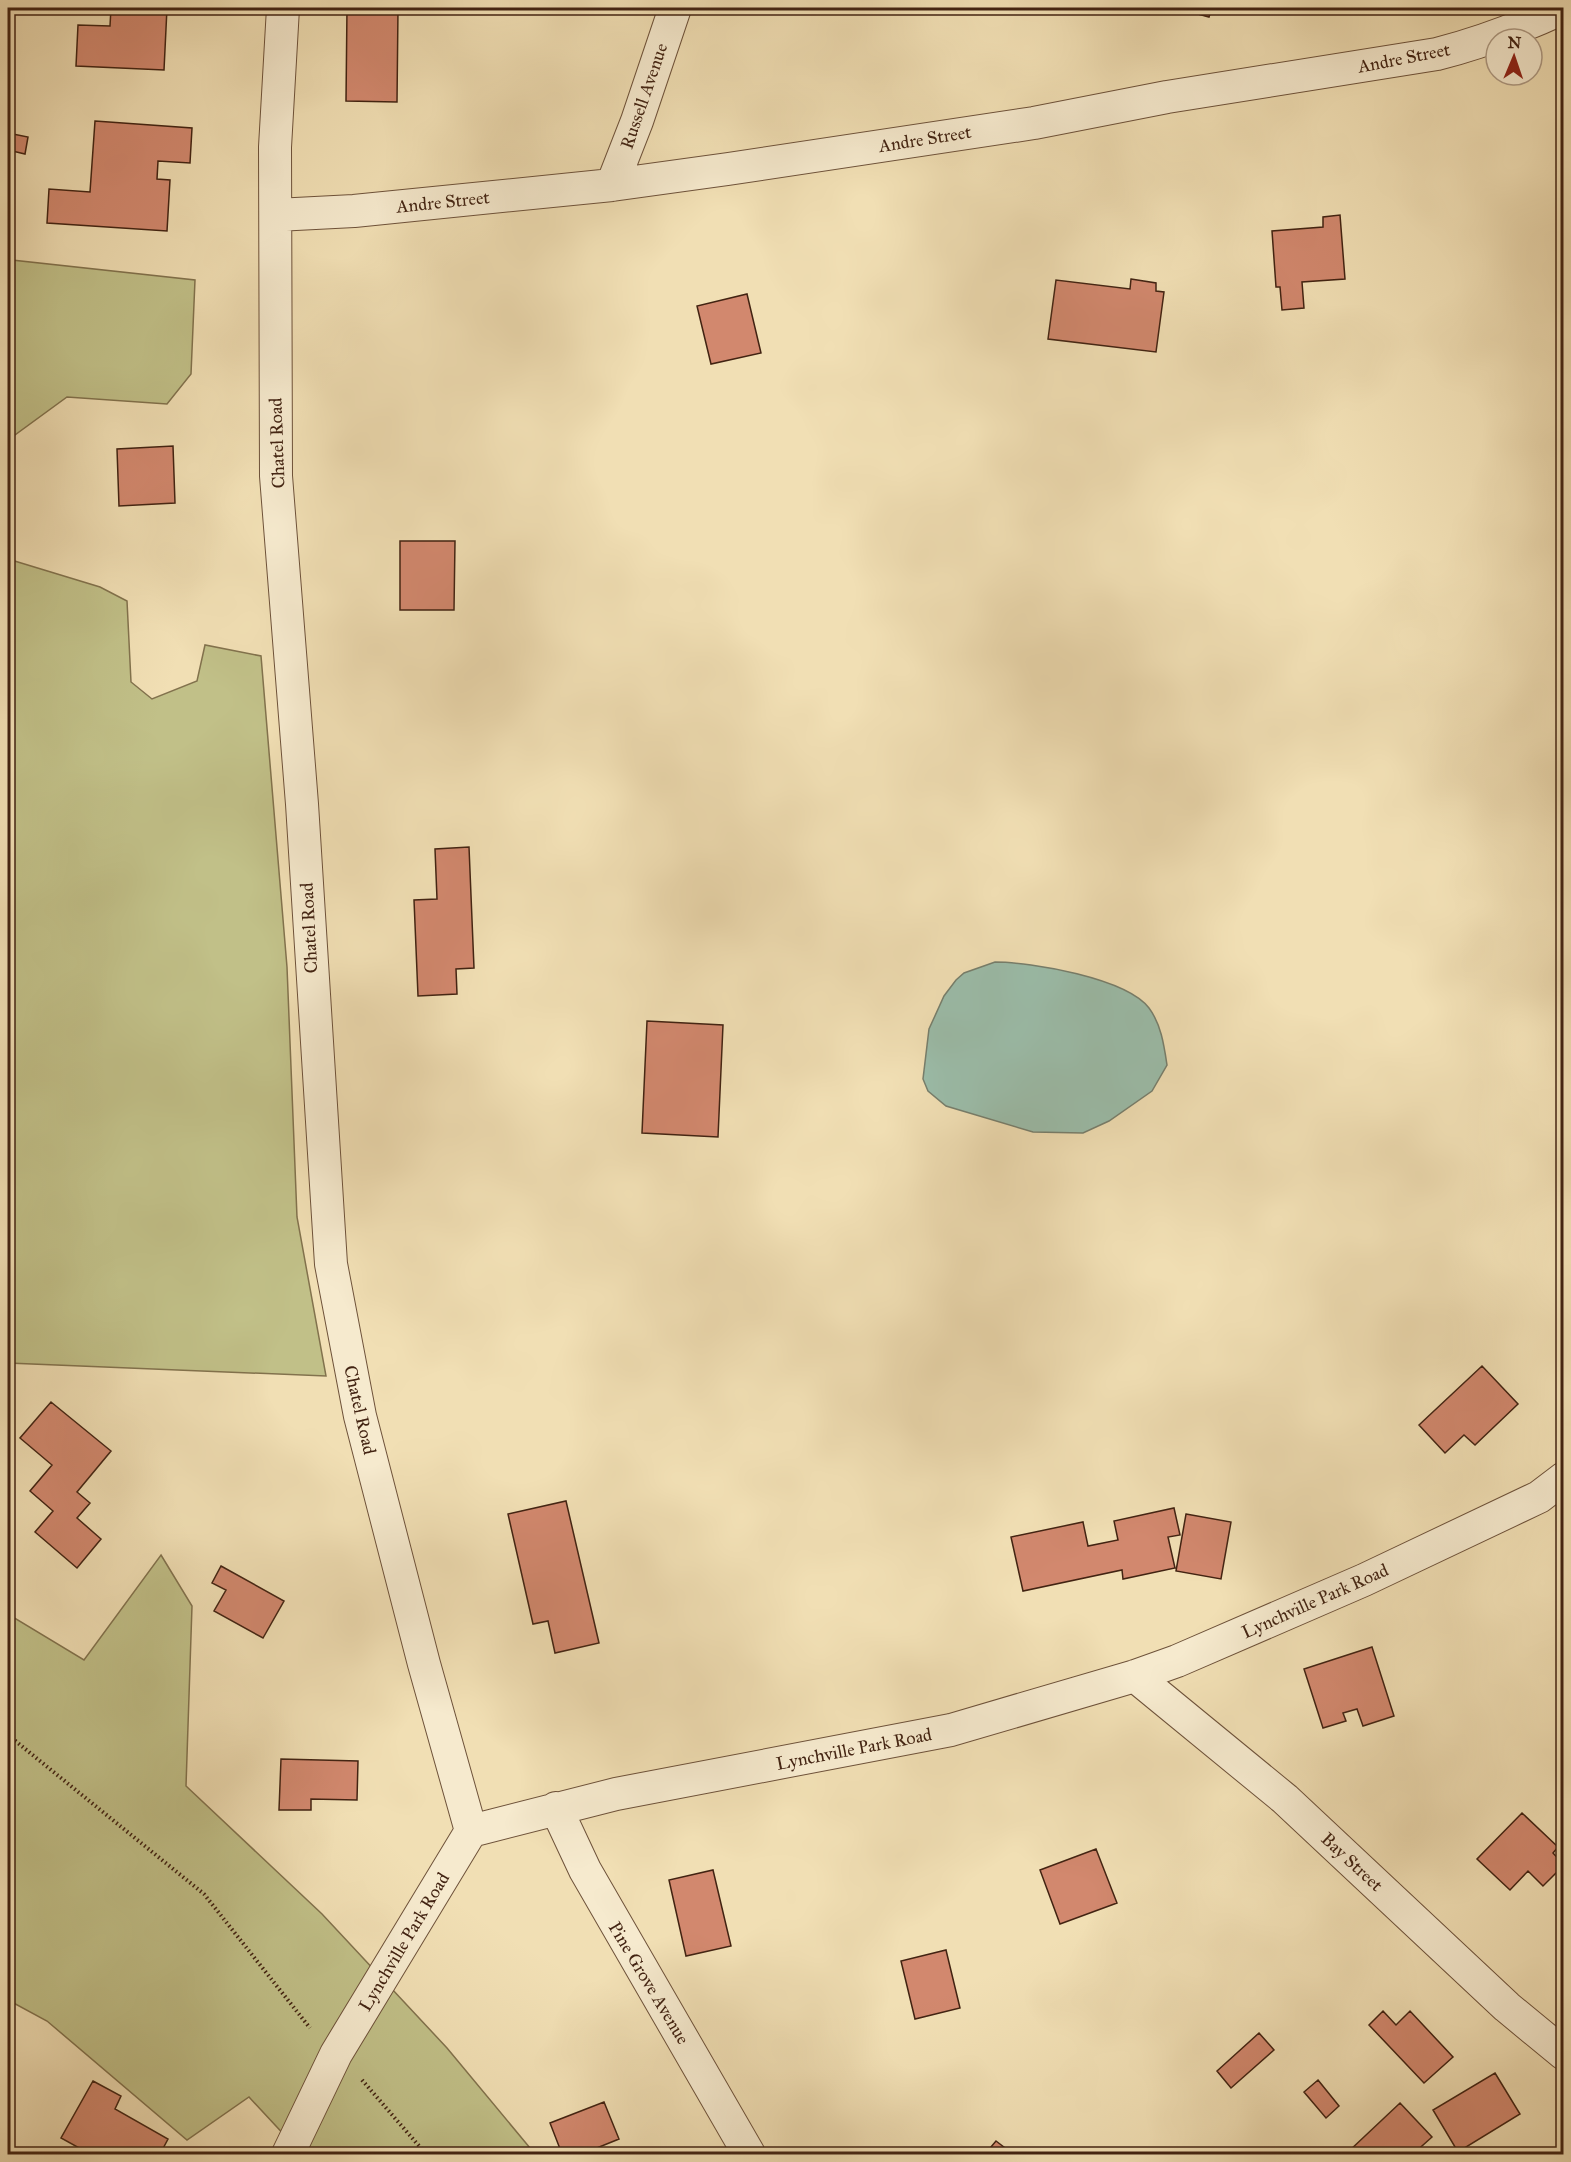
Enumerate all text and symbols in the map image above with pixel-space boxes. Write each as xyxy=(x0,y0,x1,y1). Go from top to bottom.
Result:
north arrow xyxy=(1484,27,1544,87)
text: N xyxy=(1507,33,1522,52)
street label: Andre Street xyxy=(1355,38,1453,78)
street label: Russell Avenue xyxy=(616,40,672,152)
street label: Andre Street xyxy=(876,121,974,157)
street label: Andre Street xyxy=(394,186,491,218)
street label: Chatel Road xyxy=(264,397,290,489)
street label: Chatel Road xyxy=(296,882,322,974)
street label: Chatel Road xyxy=(339,1363,381,1457)
street label: Lynchville Park Road xyxy=(1238,1559,1392,1643)
street label: Lynchville Park Road xyxy=(774,1723,934,1775)
street label: Bay Street xyxy=(1317,1828,1388,1896)
street label: Lynchville Park Road xyxy=(354,1869,454,2015)
street label: Pine Grove Avenue xyxy=(604,1918,694,2048)

